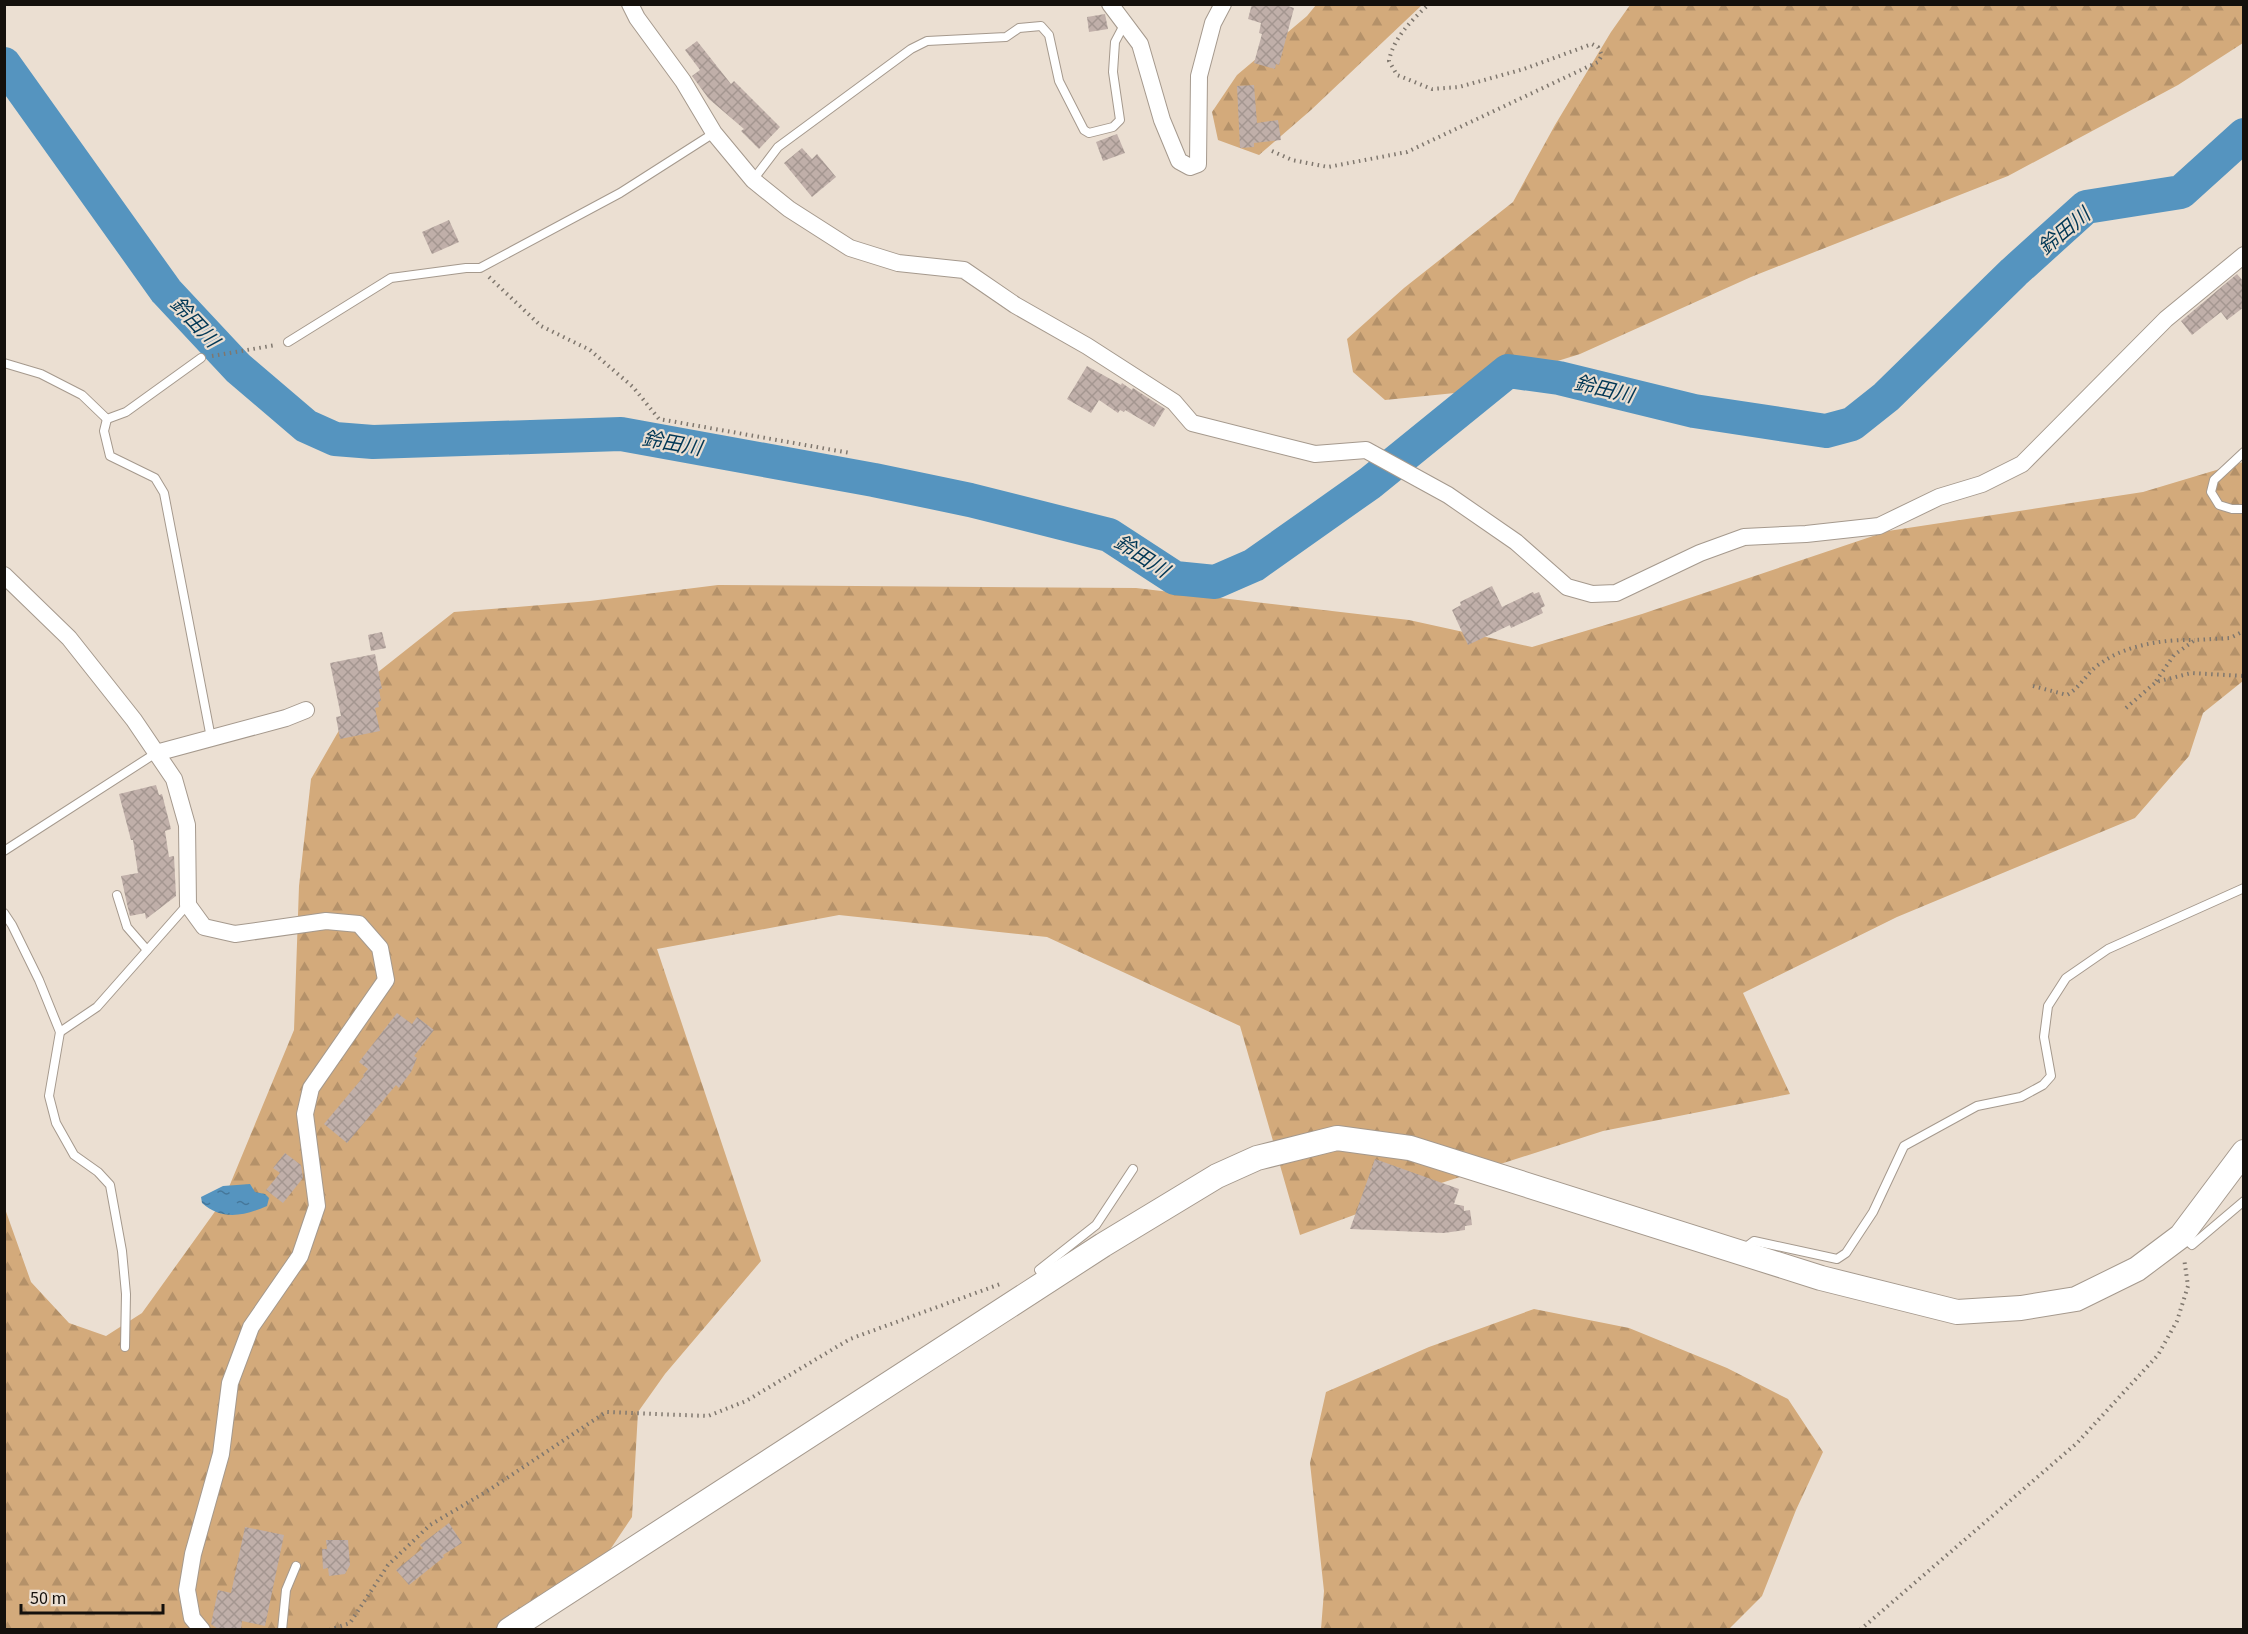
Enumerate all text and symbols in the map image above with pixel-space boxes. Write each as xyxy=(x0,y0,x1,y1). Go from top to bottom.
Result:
water label: 鈴田川 xyxy=(2033,200,2098,262)
water label: 鈴田川 xyxy=(164,291,226,356)
water label: 鈴田川 xyxy=(1571,370,1638,411)
water label: 鈴田川 xyxy=(640,425,706,463)
water label: 鈴田川 xyxy=(1109,529,1176,586)
scale bar xyxy=(21,1577,164,1615)
text: 50 m xyxy=(30,1586,66,1611)

